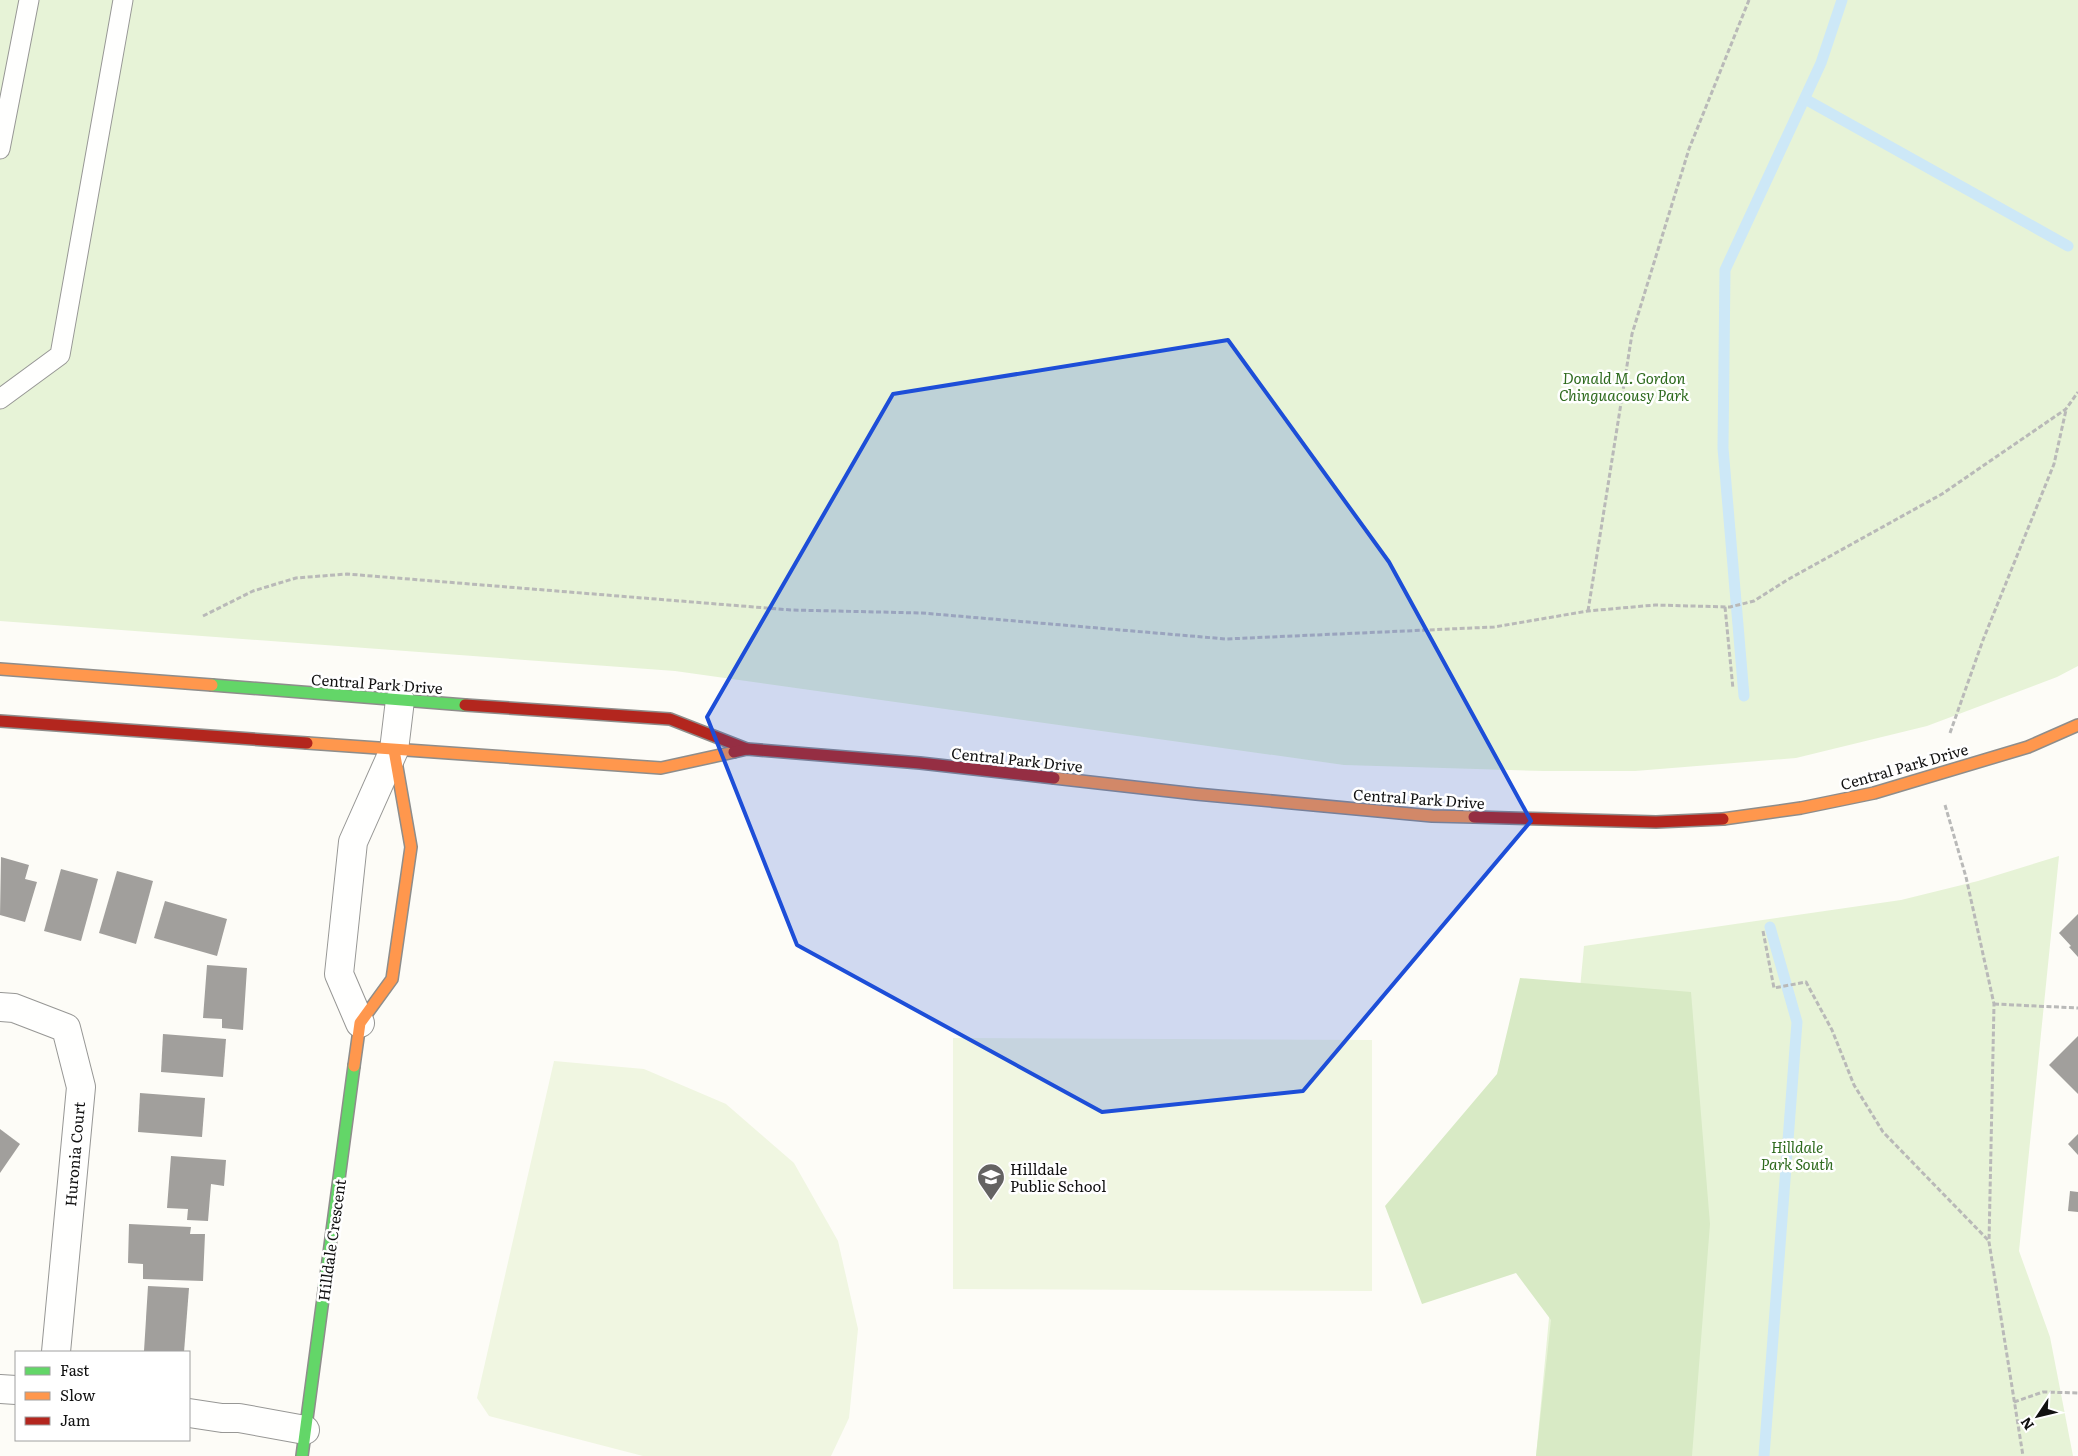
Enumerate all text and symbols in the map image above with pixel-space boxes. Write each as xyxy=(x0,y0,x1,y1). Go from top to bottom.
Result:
park label: Donald M. Gordon Chinguacousy Park xyxy=(1559,366,1690,406)
street label: Central Park Drive xyxy=(310,667,444,699)
street label: Central Park Drive xyxy=(1837,737,1971,795)
street label: Central Park Drive xyxy=(950,741,1084,777)
street label: Central Park Drive xyxy=(1352,782,1486,814)
street label: Huronia Court xyxy=(58,1101,90,1207)
park label: Hilldale Park South xyxy=(1760,1135,1834,1175)
place label: Hilldale Public School xyxy=(1010,1157,1106,1197)
school or university icon: Hilldale Public School xyxy=(976,1162,1006,1201)
street label: Hilldale Crescent xyxy=(311,1178,351,1302)
legend xyxy=(15,1351,190,1441)
text: Fast xyxy=(60,1358,89,1381)
text: Slow xyxy=(60,1383,95,1406)
north arrow xyxy=(2013,1391,2063,1441)
text: Jam xyxy=(60,1408,91,1431)
text: N xyxy=(2015,1413,2038,1435)

